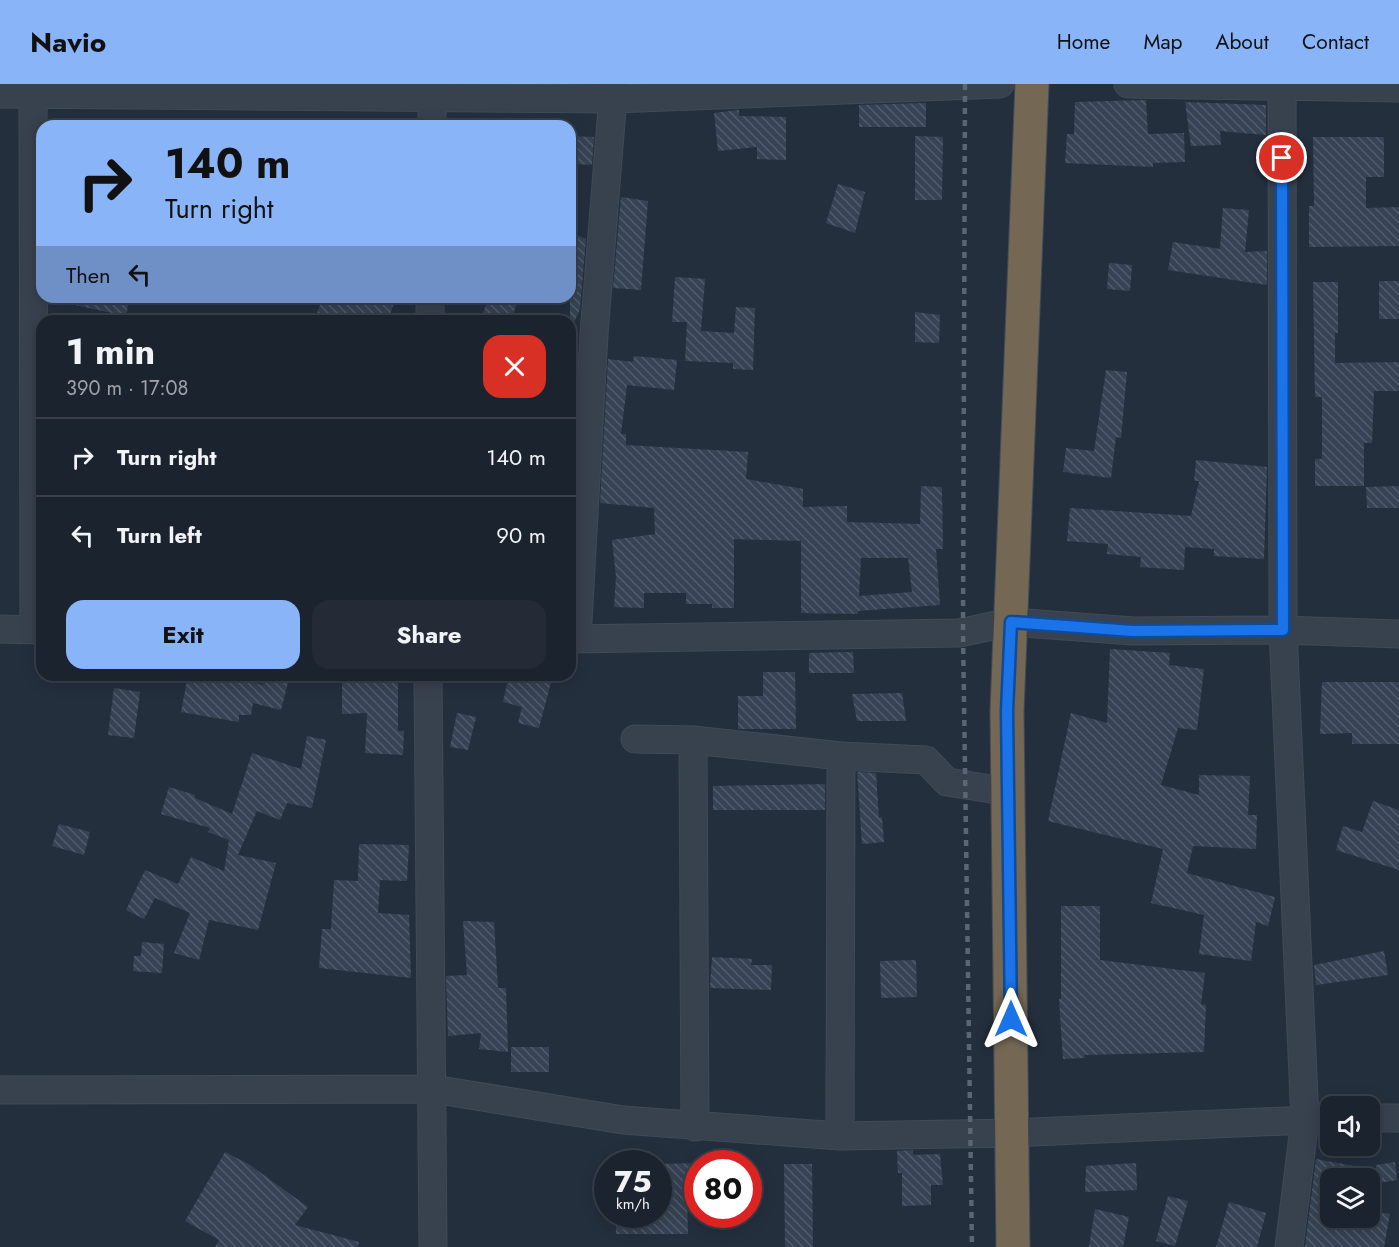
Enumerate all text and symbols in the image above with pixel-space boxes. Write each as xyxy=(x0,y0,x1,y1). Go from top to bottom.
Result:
text: Navio xyxy=(30,22,106,63)
text: Home xyxy=(1057,27,1110,57)
text: Map xyxy=(1143,27,1183,57)
text: About xyxy=(1216,27,1269,57)
text: Contact xyxy=(1302,27,1369,57)
pin xyxy=(1256,132,1307,183)
text: 140 m xyxy=(165,133,291,194)
icon: arrive xyxy=(1265,141,1298,174)
icon: right xyxy=(66,144,144,222)
text: Turn right xyxy=(165,189,273,228)
icon: left xyxy=(123,258,156,291)
text: Then xyxy=(66,259,111,291)
text: 1 min xyxy=(66,325,155,377)
button: close xyxy=(483,335,546,398)
text: 390 m · 17:08 xyxy=(66,374,188,403)
icon: right xyxy=(66,441,99,474)
text: Turn right xyxy=(117,441,217,473)
text: 140 m xyxy=(486,441,546,473)
icon: left xyxy=(66,519,99,552)
text: Turn left xyxy=(117,519,202,551)
text: 90 m xyxy=(496,519,546,551)
button: Exit xyxy=(66,600,300,669)
button: Share xyxy=(312,600,546,669)
position arrow xyxy=(979,987,1043,1051)
map controls xyxy=(1320,1096,1380,1228)
button: sound xyxy=(1320,1096,1380,1156)
speed limit sign: 80 xyxy=(684,1150,762,1228)
text: 75 xyxy=(614,1160,652,1203)
button: layers xyxy=(1320,1168,1380,1228)
text: km/h xyxy=(616,1193,650,1215)

